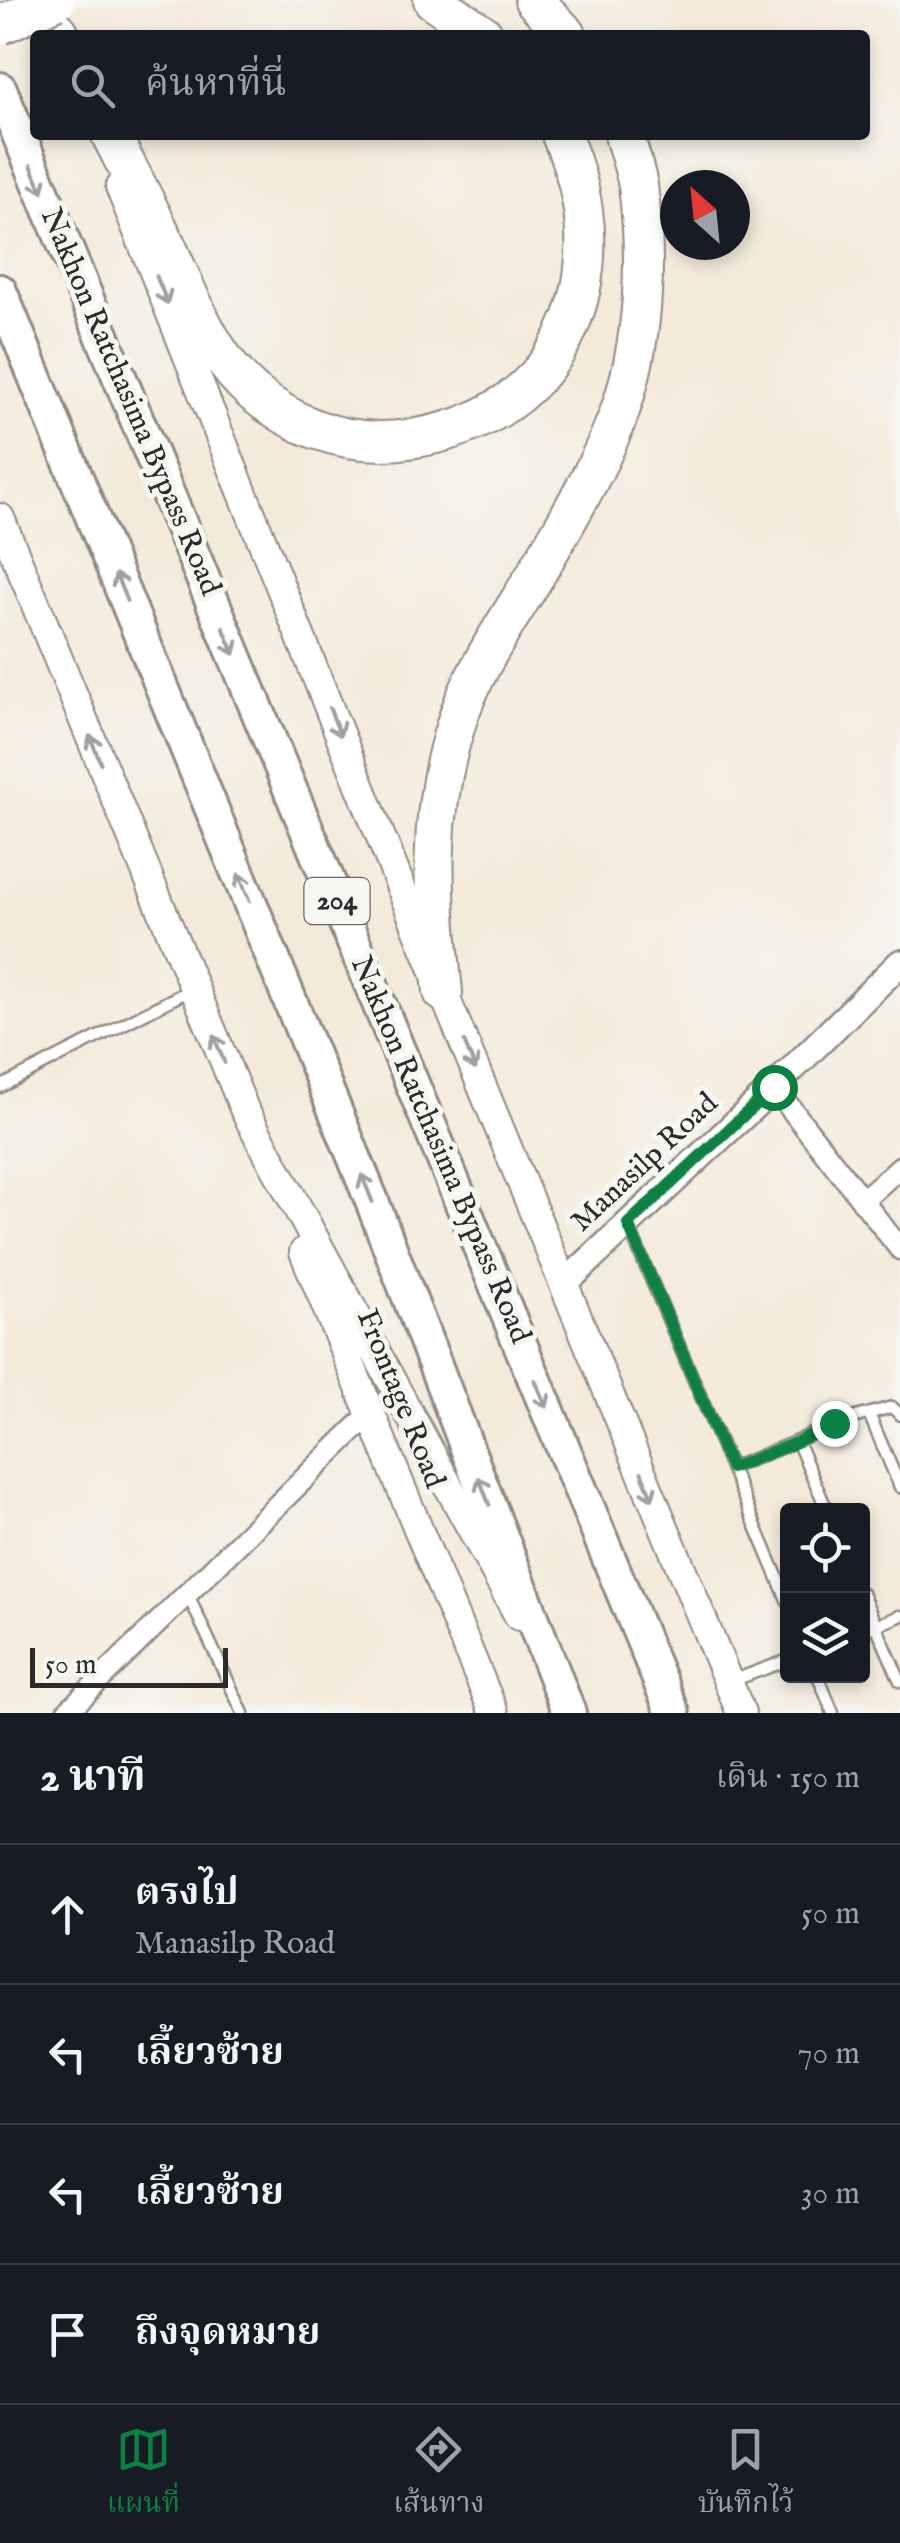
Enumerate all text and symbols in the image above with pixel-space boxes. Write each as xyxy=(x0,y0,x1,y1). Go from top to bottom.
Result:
search box xyxy=(30,30,870,140)
icon: search xyxy=(65,58,120,113)
text: ค้นหาที่นี่ xyxy=(145,61,286,109)
one-way arrow xyxy=(30,163,48,194)
north arrow xyxy=(660,170,750,260)
street label: Nakhon Ratchasima Bypass Road xyxy=(31,203,229,602)
one-way arrow xyxy=(154,275,172,305)
one-way arrow xyxy=(111,572,129,602)
one-way arrow xyxy=(221,625,239,656)
one-way arrow xyxy=(327,706,345,737)
one-way arrow xyxy=(85,734,103,765)
one-way arrow xyxy=(233,873,251,903)
road number: 204 xyxy=(304,878,370,924)
street label: Nakhon Ratchasima Bypass Road xyxy=(341,951,539,1350)
one-way arrow xyxy=(209,1035,227,1065)
one-way arrow xyxy=(462,1040,480,1071)
route start xyxy=(752,1065,798,1111)
street label: Manasilp Road xyxy=(563,1084,727,1241)
one-way arrow xyxy=(356,1173,374,1204)
street label: Frontage Road xyxy=(347,1304,453,1495)
one-way arrow xyxy=(533,1378,551,1409)
route end xyxy=(812,1401,858,1447)
one-way arrow xyxy=(639,1470,657,1501)
one-way arrow xyxy=(473,1477,491,1507)
map controls xyxy=(780,1503,870,1683)
button: locate xyxy=(780,1503,870,1593)
button: layers xyxy=(780,1593,870,1683)
scale bar xyxy=(30,1643,228,1688)
text: 50 m xyxy=(45,1648,97,1683)
text: 2 นาที xyxy=(40,1752,146,1805)
text: เดิน · 150 m xyxy=(716,1758,860,1799)
text: ตรงไป xyxy=(135,1870,239,1918)
icon: ahead xyxy=(40,1887,95,1942)
text: 50 m xyxy=(801,1894,860,1935)
text: Manasilp Road xyxy=(135,1924,335,1965)
icon: left xyxy=(40,2027,95,2082)
text: เลี้ยวซ้าย xyxy=(135,2030,284,2078)
text: 70 m xyxy=(798,2034,860,2075)
icon: left xyxy=(40,2167,95,2222)
text: เลี้ยวซ้าย xyxy=(135,2170,284,2218)
text: 30 m xyxy=(801,2174,860,2215)
icon: arrive xyxy=(40,2307,95,2362)
text: ถึงจุดหมาย xyxy=(135,2310,320,2358)
tab: แผนที่ xyxy=(107,2422,180,2527)
tab: เส้นทาง xyxy=(393,2422,485,2527)
tab: บันทึกไว้ xyxy=(698,2422,793,2527)

